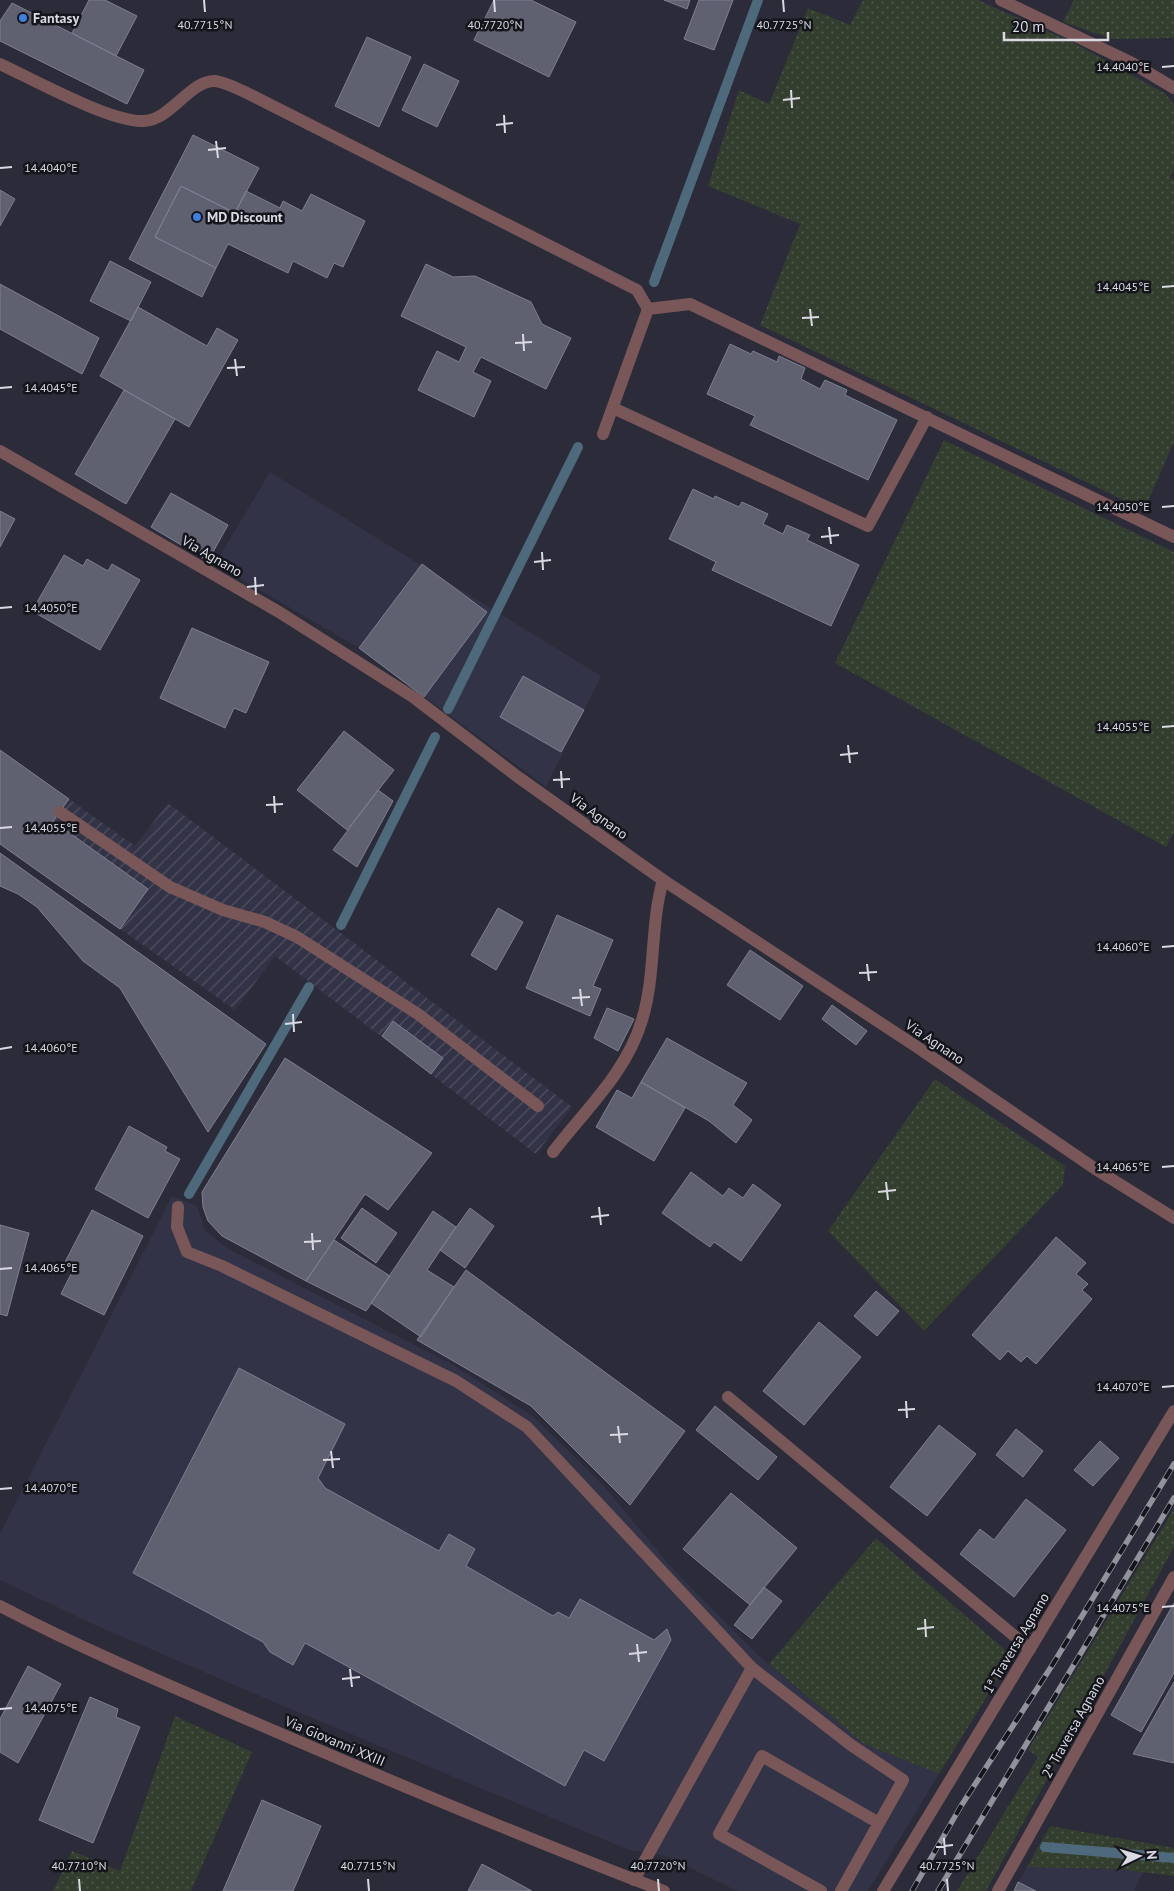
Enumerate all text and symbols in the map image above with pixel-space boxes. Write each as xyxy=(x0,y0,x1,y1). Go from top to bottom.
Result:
place label: Fantasy xyxy=(33,9,79,27)
scale bar xyxy=(1004,10,1108,42)
marker: Fantasy xyxy=(17,12,29,24)
text: 40.7715°N xyxy=(178,17,232,32)
text: 40.7720°N xyxy=(468,17,522,32)
text: 40.7725°N xyxy=(757,17,811,32)
text: 20 m xyxy=(1012,17,1045,36)
text: 14.4040°E xyxy=(1096,59,1150,74)
text: 14.4040°E xyxy=(24,160,78,175)
place label: MD Discount xyxy=(207,208,283,226)
marker: MD Discount xyxy=(191,211,203,223)
text: 14.4045°E xyxy=(1096,279,1150,294)
text: 14.4045°E xyxy=(24,380,78,395)
text: 14.4050°E xyxy=(1096,499,1150,514)
street label: Via Agnano xyxy=(178,531,246,581)
text: 14.4050°E xyxy=(24,600,78,615)
text: 14.4055°E xyxy=(1096,719,1150,734)
street label: Via Agnano xyxy=(566,788,631,843)
text: 14.4055°E xyxy=(24,820,78,835)
text: 14.4060°E xyxy=(1096,939,1150,954)
street label: Via Agnano xyxy=(901,1015,968,1068)
text: 14.4060°E xyxy=(24,1040,78,1055)
text: 14.4065°E xyxy=(1096,1159,1150,1174)
text: 14.4065°E xyxy=(24,1260,78,1275)
text: 14.4070°E xyxy=(1096,1379,1150,1394)
text: 14.4070°E xyxy=(24,1480,78,1495)
street label: 1ª Traversa Agnano xyxy=(979,1589,1053,1697)
text: 14.4075°E xyxy=(1096,1600,1150,1615)
street label: 2ª Traversa Agnano xyxy=(1037,1673,1109,1781)
text: 14.4075°E xyxy=(24,1700,78,1715)
street label: Via Giovanni XXIII xyxy=(281,1711,388,1770)
north arrow xyxy=(1114,1831,1164,1881)
text: N xyxy=(1143,1849,1161,1860)
text: 40.7710°N xyxy=(52,1858,106,1873)
text: 40.7715°N xyxy=(341,1858,395,1873)
text: 40.7720°N xyxy=(631,1858,685,1873)
text: 40.7725°N xyxy=(920,1858,974,1873)

